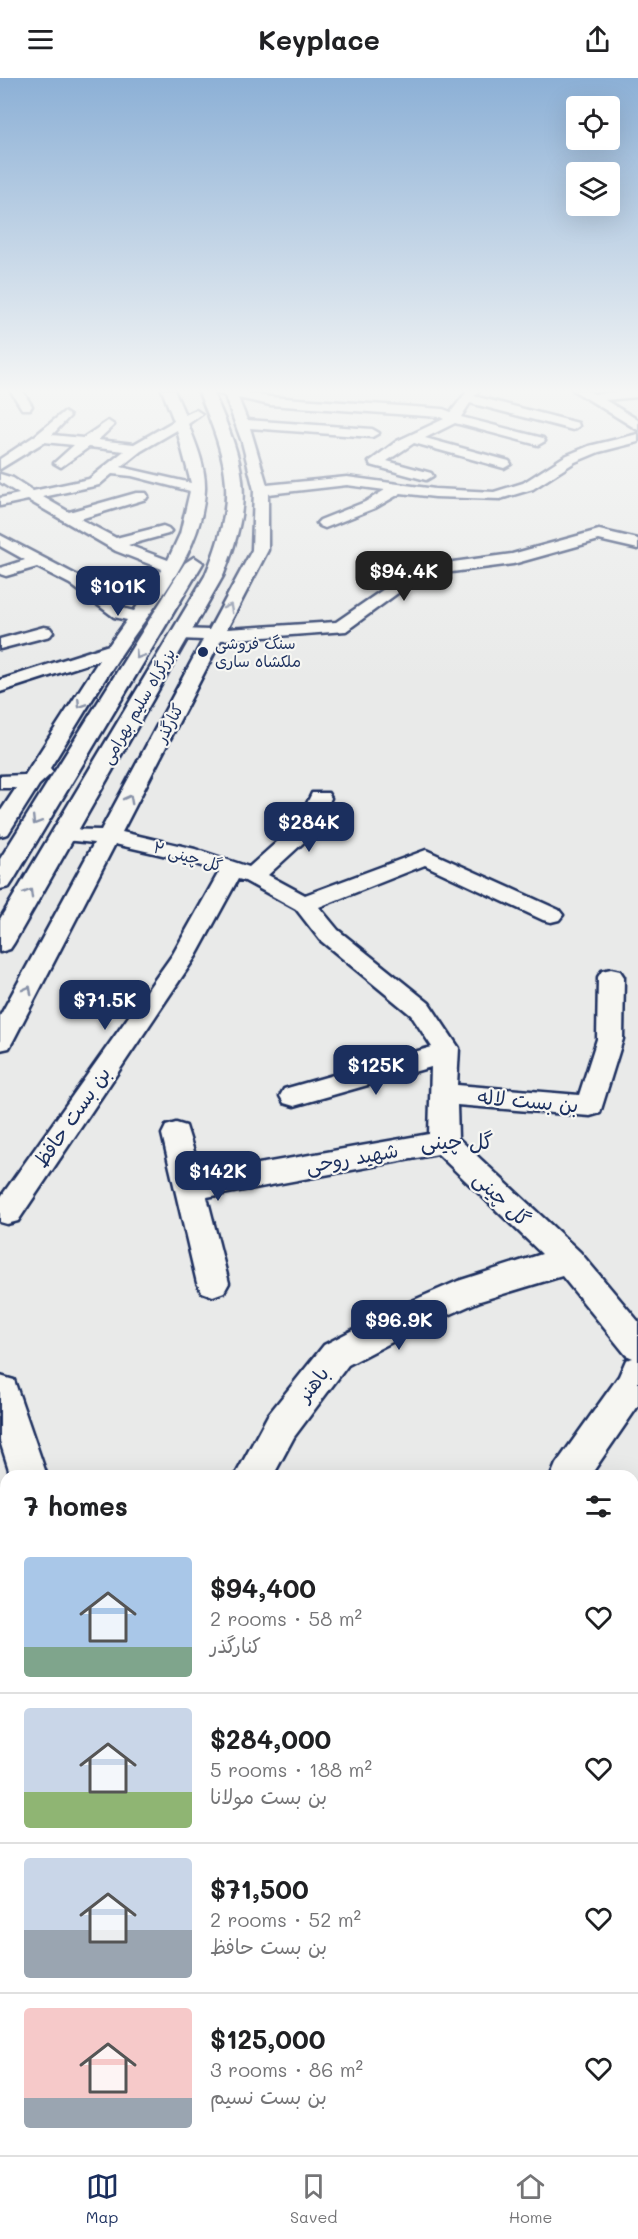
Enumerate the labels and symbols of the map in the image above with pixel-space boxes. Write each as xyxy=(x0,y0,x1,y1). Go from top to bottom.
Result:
pin: $94.4K xyxy=(355,551,453,602)
pin: $101K xyxy=(76,566,160,617)
one-way arrow xyxy=(222,603,233,614)
place label: سنگ فروشی ملکشاه ساری xyxy=(215,632,301,671)
street label: بزرگراه سلیم بهرامی xyxy=(96,644,182,769)
marker: سنگ فروشی ملکشاه ساری xyxy=(196,645,210,659)
one-way arrow xyxy=(135,649,146,660)
one-way arrow xyxy=(76,698,88,708)
street label: کنارگذر xyxy=(149,700,187,747)
one-way arrow xyxy=(122,795,133,805)
pin: $284K xyxy=(267,802,351,853)
one-way arrow xyxy=(31,815,43,825)
street label: گل چینی ۲ xyxy=(151,836,225,876)
one-way arrow xyxy=(22,889,33,899)
pin: $71.5K xyxy=(56,980,154,1031)
one-way arrow xyxy=(21,986,32,996)
pin: $125K xyxy=(334,1045,418,1096)
street label: بن بست حافظ xyxy=(27,1061,115,1172)
street label: بن بست لاله xyxy=(477,1083,580,1117)
district label: گل چینی xyxy=(421,1127,493,1156)
street label: شهید روحی xyxy=(304,1136,400,1179)
pin: $142K xyxy=(176,1151,260,1202)
street label: گل چینی xyxy=(468,1165,537,1232)
pin: $96.9K xyxy=(350,1300,448,1351)
street label: باهنر xyxy=(289,1361,334,1408)

